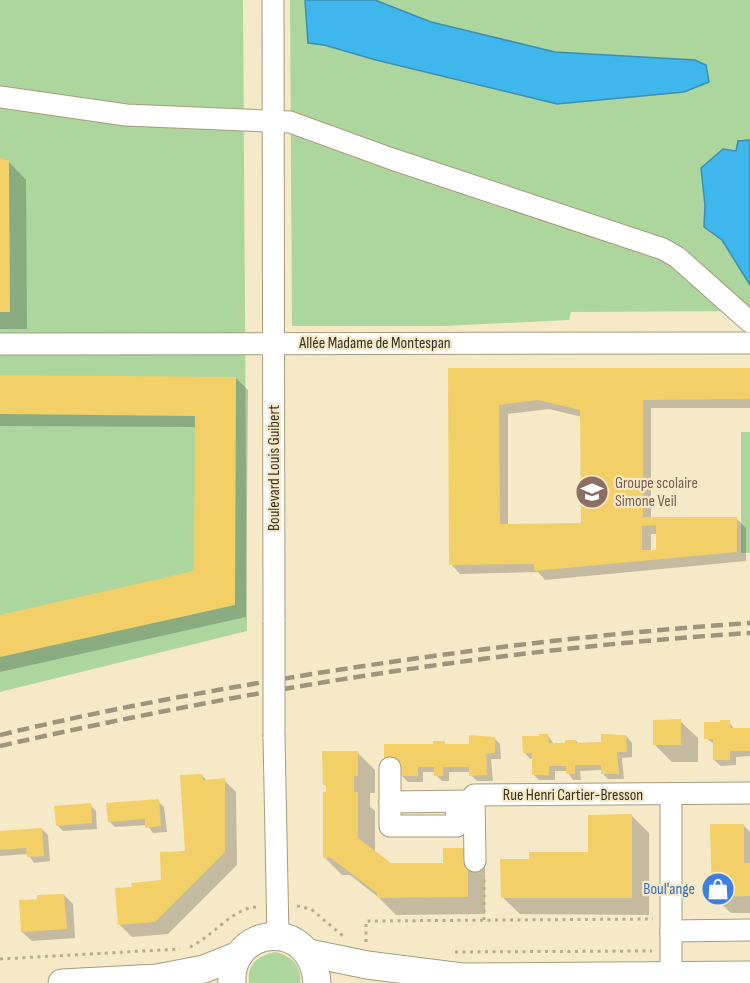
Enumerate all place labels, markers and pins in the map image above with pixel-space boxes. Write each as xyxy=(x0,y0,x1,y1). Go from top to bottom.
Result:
school or university icon: Groupe scolaire Simone Veil xyxy=(574,474,610,510)
place label: Groupe scolaire Simone Veil xyxy=(615,474,698,511)
shop icon: Boul'ange xyxy=(700,871,736,907)
place label: Boul'ange xyxy=(643,880,695,899)

